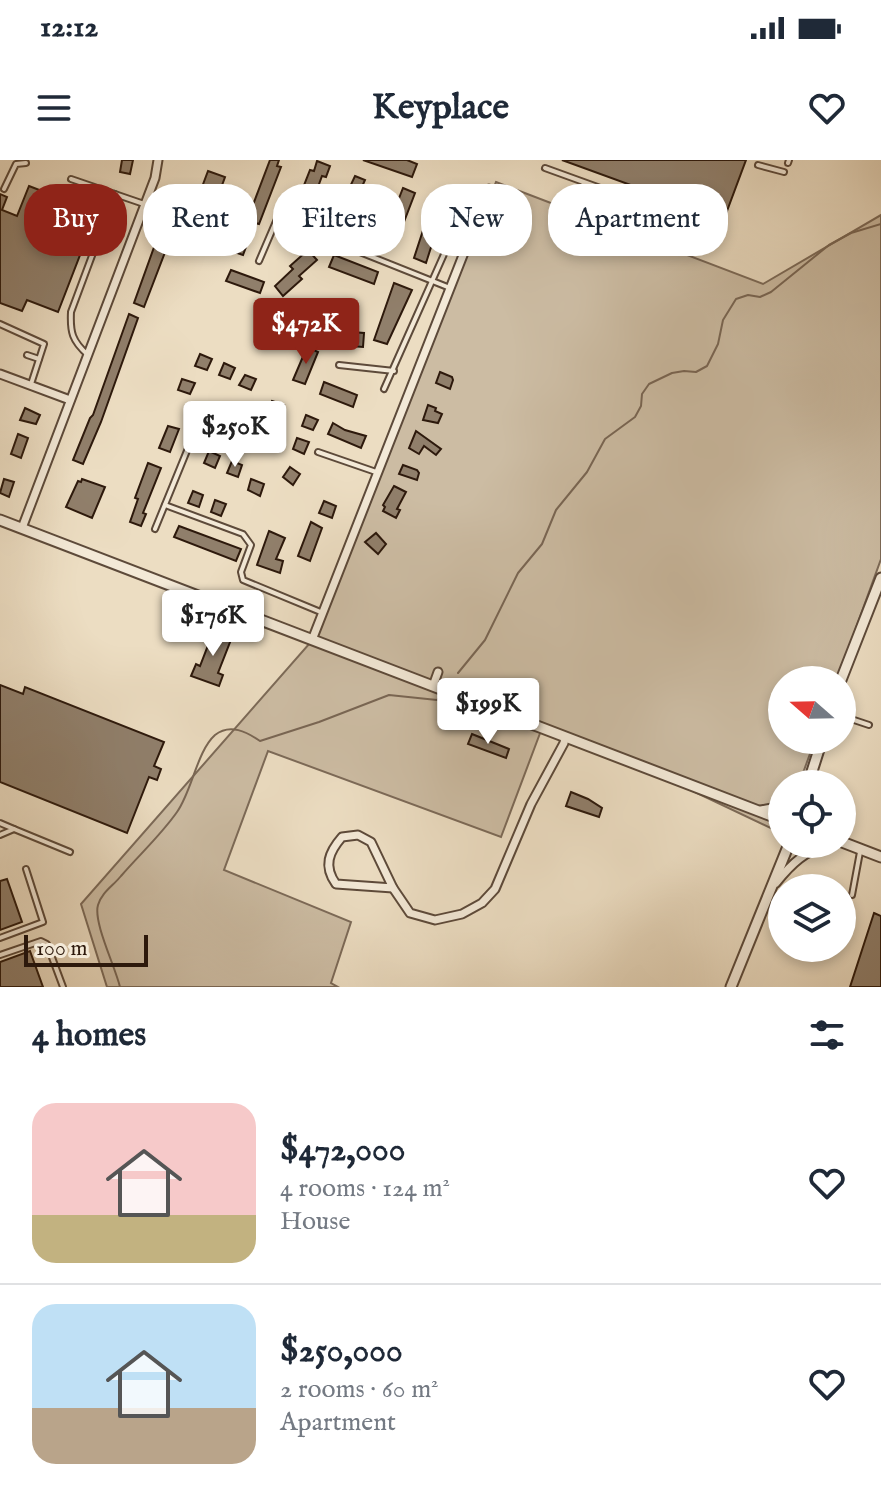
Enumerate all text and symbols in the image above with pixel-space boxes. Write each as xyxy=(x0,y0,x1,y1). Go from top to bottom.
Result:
text: 12:12 xyxy=(40,9,98,47)
text: Keyplace xyxy=(372,85,509,131)
icon: menu xyxy=(32,86,76,130)
icon: heart xyxy=(805,86,849,130)
chip: Buy xyxy=(24,184,127,256)
chip: Rent xyxy=(143,184,257,256)
chip: Filters xyxy=(273,184,405,256)
chip: New xyxy=(421,184,532,256)
chip: Apartment xyxy=(548,184,728,256)
pin: $472K xyxy=(250,298,362,366)
text: $472K xyxy=(271,307,341,340)
pin: $250K xyxy=(179,401,291,469)
text: $250K xyxy=(201,410,269,443)
pin: $176K xyxy=(157,590,269,658)
text: $176K xyxy=(180,599,246,632)
north arrow xyxy=(768,666,856,754)
map controls xyxy=(768,666,856,962)
pin: $199K xyxy=(432,678,544,746)
text: $199K xyxy=(455,687,521,720)
button: locate xyxy=(768,770,856,858)
button: layers xyxy=(768,874,856,962)
scale bar xyxy=(24,931,148,967)
text: 100 m xyxy=(36,935,88,963)
icon: filters xyxy=(805,1013,849,1057)
text: 4 homes xyxy=(32,1014,146,1057)
text: $472,000 xyxy=(280,1129,405,1172)
icon: home xyxy=(96,1135,192,1231)
icon: heart xyxy=(805,1161,849,1205)
text: 4 rooms · 124 m² xyxy=(280,1172,450,1205)
text: House xyxy=(280,1205,350,1238)
text: $250,000 xyxy=(280,1330,403,1373)
icon: home xyxy=(96,1336,192,1432)
icon: heart xyxy=(805,1362,849,1406)
text: 2 rooms · 60 m² xyxy=(280,1373,439,1406)
text: Apartment xyxy=(280,1406,396,1439)

